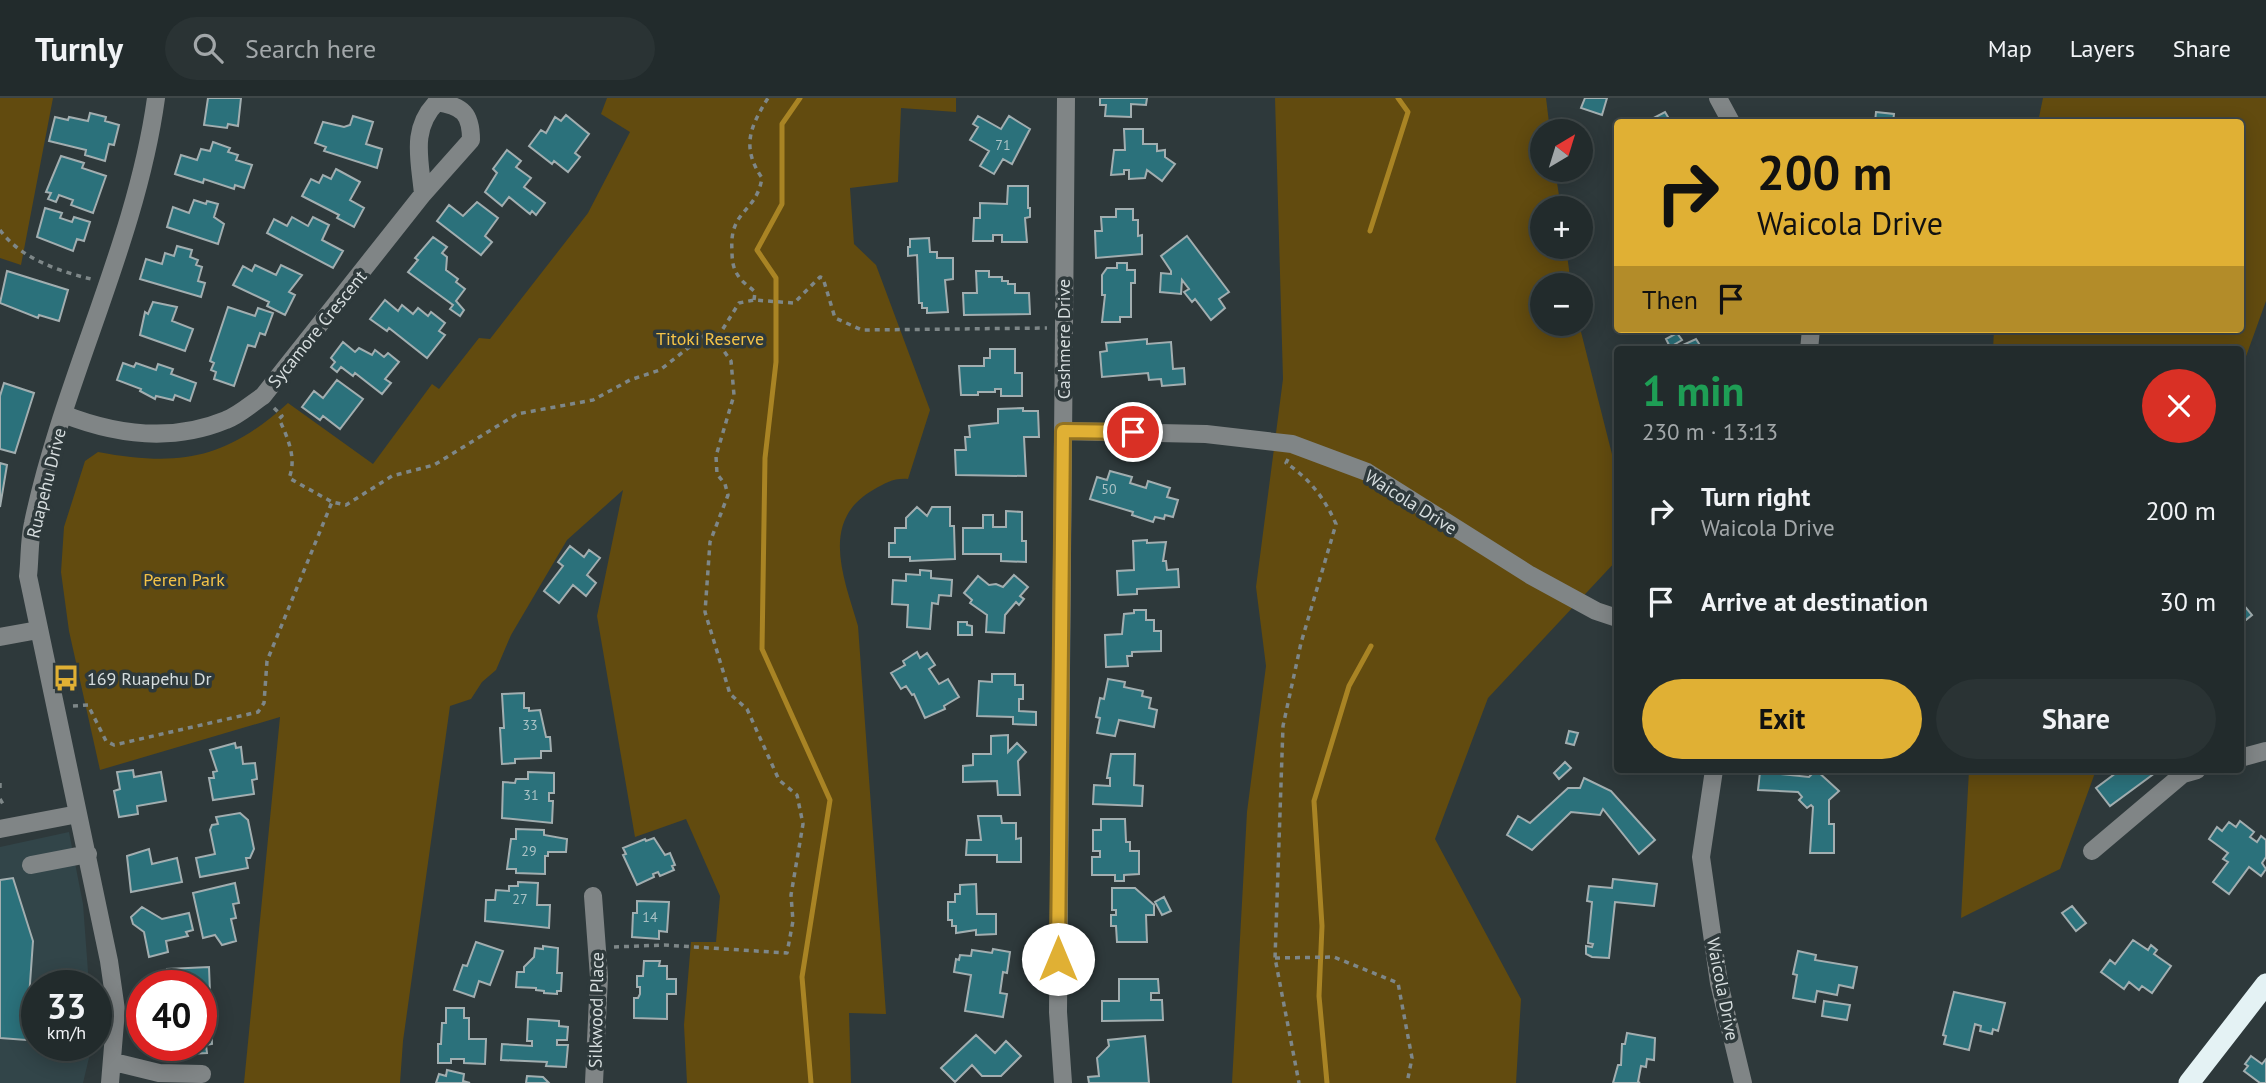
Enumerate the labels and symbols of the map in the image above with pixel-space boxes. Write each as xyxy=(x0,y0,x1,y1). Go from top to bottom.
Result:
north arrow xyxy=(1530,119,1592,182)
house number: 71 xyxy=(995,136,1011,154)
street label: Sycamore Crescent xyxy=(263,266,371,392)
street label: Cashmere Drive xyxy=(1052,279,1075,399)
park label: Titoki Reserve xyxy=(656,327,764,350)
pin xyxy=(1103,402,1163,462)
street label: Ruapehu Drive xyxy=(21,426,71,540)
street label: Waicola Drive xyxy=(1361,465,1461,539)
house number: 50 xyxy=(1101,480,1117,498)
park label: Peren Park xyxy=(143,568,225,591)
bus stop icon: 169 Ruapehu Dr xyxy=(51,663,81,693)
place label: 169 Ruapehu Dr xyxy=(87,667,212,690)
house number: 33 xyxy=(522,716,538,734)
house number: 31 xyxy=(523,786,539,804)
house number: 29 xyxy=(521,842,537,860)
house number: 27 xyxy=(512,890,528,908)
house number: 14 xyxy=(642,908,658,926)
position arrow xyxy=(1021,922,1095,996)
street label: Waicola Drive xyxy=(1702,935,1744,1043)
street label: Silkwood Place xyxy=(583,952,609,1068)
speed limit sign: 40 xyxy=(126,970,217,1061)

